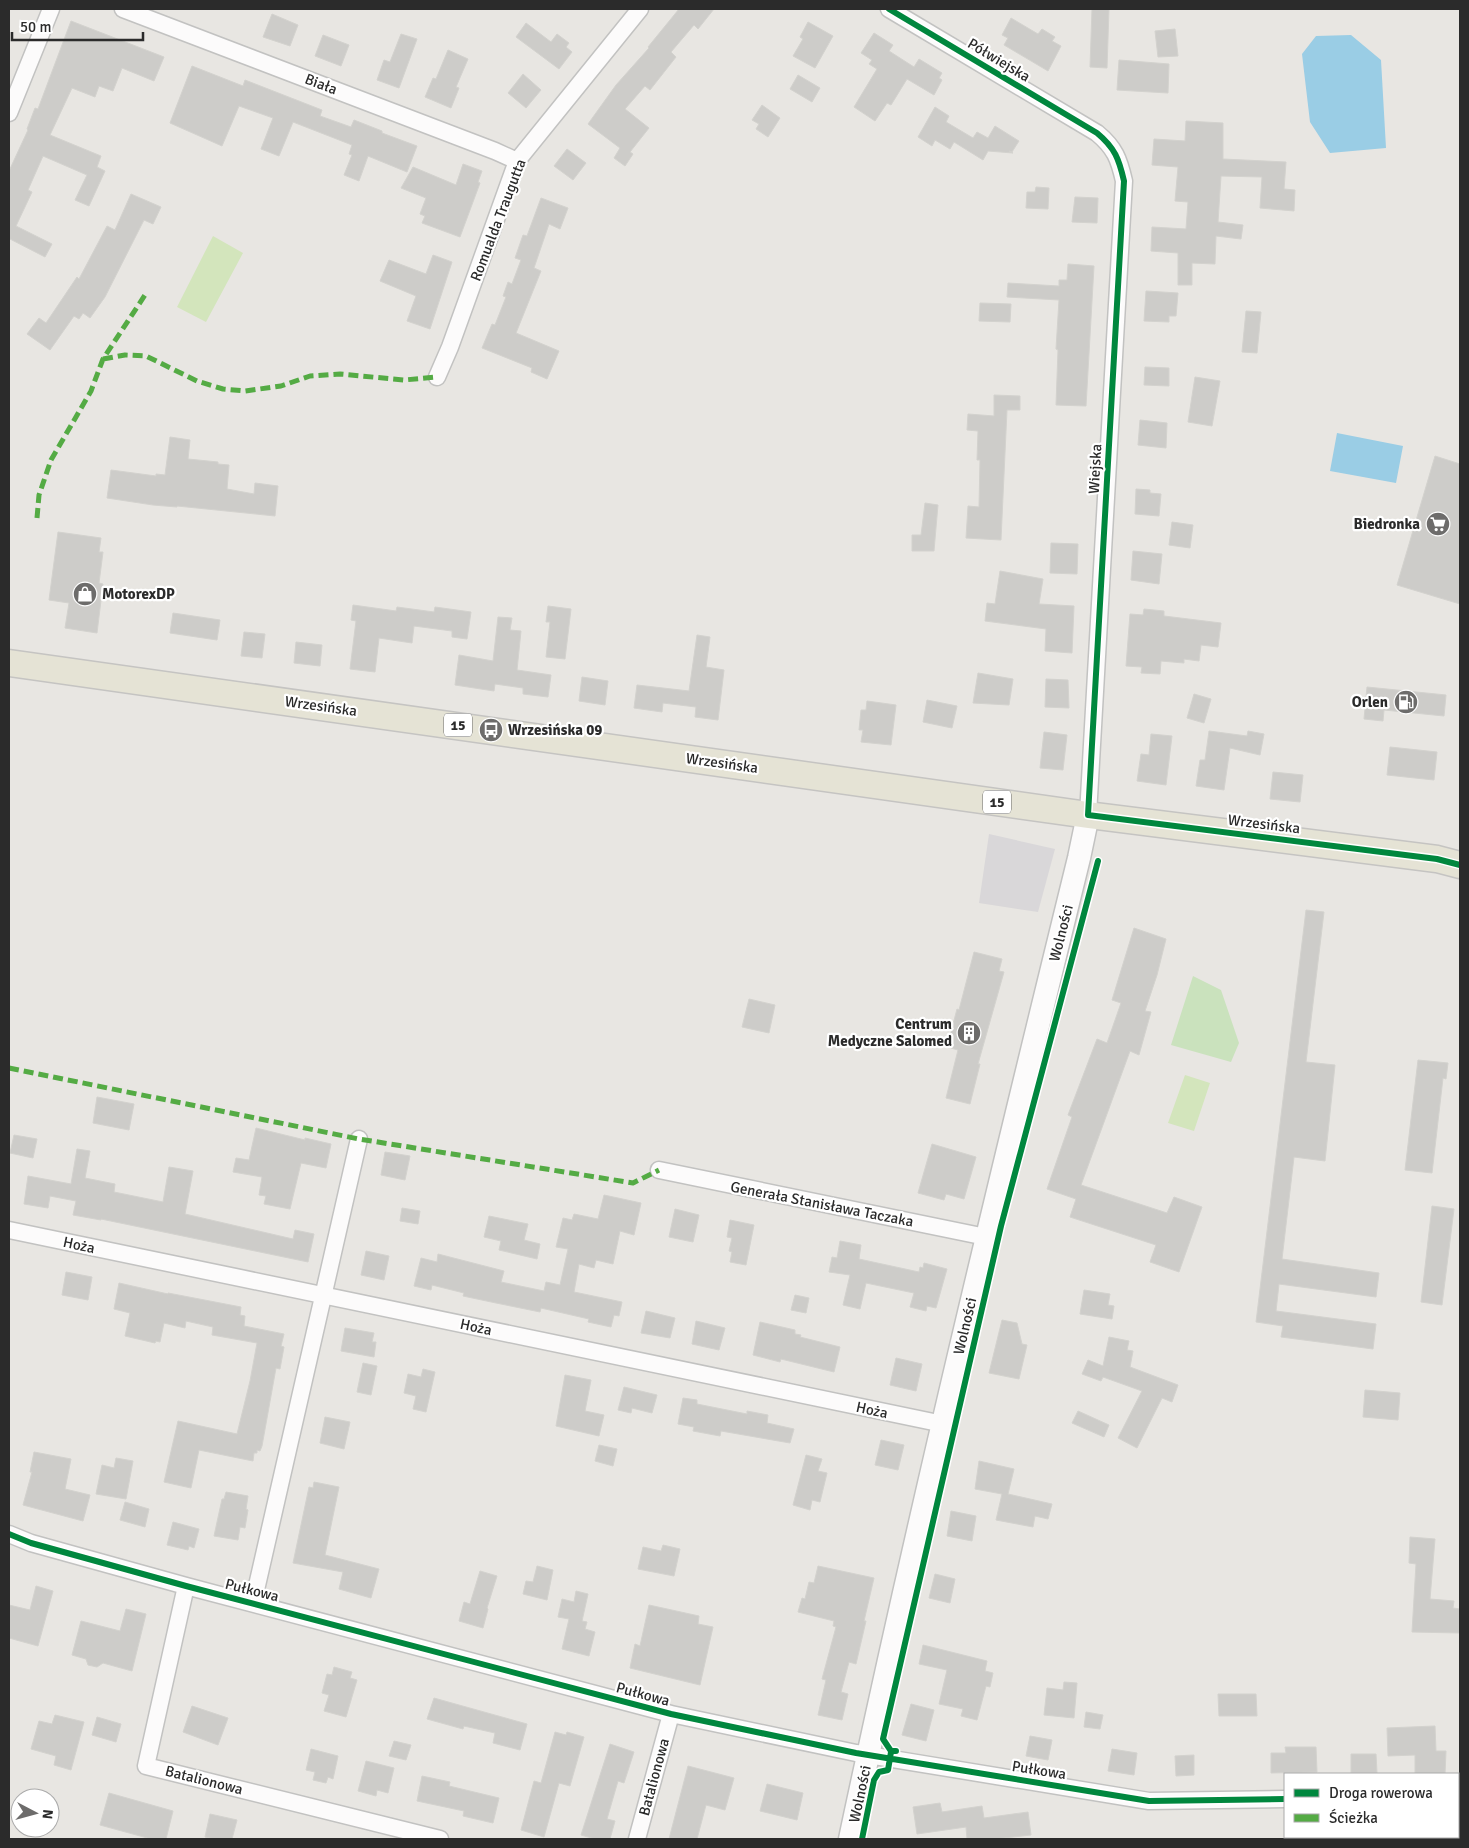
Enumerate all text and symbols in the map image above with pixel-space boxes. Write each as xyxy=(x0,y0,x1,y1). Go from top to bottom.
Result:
scale bar xyxy=(12,10,144,42)
text: 50 m xyxy=(20,18,51,36)
street label: Półwiejska xyxy=(965,34,1033,86)
street label: Biała xyxy=(302,70,340,98)
street label: Romualda Traugutta xyxy=(466,156,530,284)
street label: Wiejska xyxy=(1085,443,1105,495)
supermarket icon: Biedronka xyxy=(1425,511,1451,537)
place label: Biedronka xyxy=(1353,515,1420,533)
shop icon: MotorexDP xyxy=(72,581,98,607)
place label: MotorexDP xyxy=(102,585,175,603)
fuel station icon: Orlen xyxy=(1393,689,1419,715)
street label: Wrzesińska xyxy=(284,692,358,720)
place label: Orlen xyxy=(1352,693,1388,711)
road number: 15 xyxy=(444,714,472,736)
bus stop icon: Wrzesińska 09 xyxy=(478,717,504,743)
place label: Wrzesińska 09 xyxy=(508,721,602,739)
street label: Wrzesińska xyxy=(685,749,759,777)
road number: 15 xyxy=(983,790,1011,814)
street label: Wrzesińska xyxy=(1227,811,1301,837)
street label: Wolności xyxy=(1045,903,1077,963)
place label: Centrum Medyczne Salomed xyxy=(828,1015,952,1050)
building icon: Centrum Medyczne Salomed xyxy=(956,1020,982,1046)
street label: Generała Stanisława Taczaka xyxy=(729,1177,915,1231)
street label: Hoża xyxy=(61,1233,97,1257)
street label: Wolności xyxy=(950,1296,980,1356)
street label: Hoża xyxy=(458,1315,494,1339)
street label: Hoża xyxy=(854,1398,890,1422)
street label: Pułkowa xyxy=(223,1575,281,1605)
street label: Pułkowa xyxy=(614,1678,672,1710)
street label: Batalionowa xyxy=(635,1736,673,1818)
street label: Pułkowa xyxy=(1011,1757,1067,1783)
street label: Batalionowa xyxy=(163,1762,245,1798)
street label: Wolności xyxy=(845,1764,875,1824)
legend xyxy=(1284,1773,1459,1838)
text: Droga rowerowa xyxy=(1329,1784,1433,1802)
north arrow xyxy=(10,1788,60,1838)
text: Ścieżka xyxy=(1329,1808,1378,1827)
text: N xyxy=(38,1809,56,1820)

